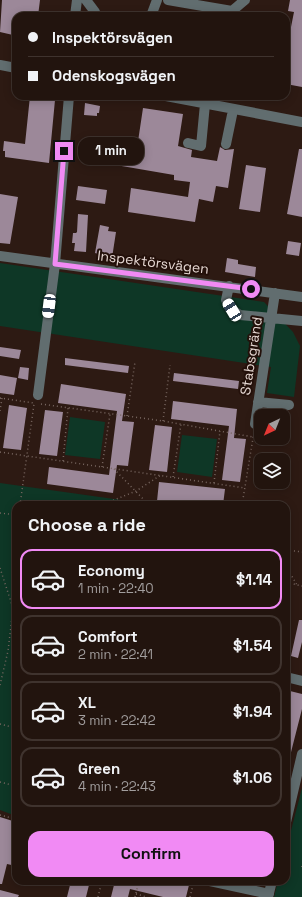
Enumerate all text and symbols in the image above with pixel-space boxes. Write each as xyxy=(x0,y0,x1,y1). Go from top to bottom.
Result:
text: Inspektörsvägen xyxy=(52,28,173,47)
text: Odenskogsvägen xyxy=(52,66,176,85)
callout: 1 min xyxy=(78,137,144,165)
route end xyxy=(55,142,73,160)
text: 1 min xyxy=(95,142,127,159)
street label: Inspektörsvägen xyxy=(96,246,210,278)
route start xyxy=(242,280,260,298)
car xyxy=(42,293,56,319)
car xyxy=(221,297,243,323)
street label: Stabsgränd xyxy=(236,316,266,396)
north arrow xyxy=(254,409,290,445)
map controls xyxy=(254,409,290,489)
button: layers xyxy=(254,453,290,489)
text: Choose a ride xyxy=(28,513,146,536)
icon: car xyxy=(30,561,66,597)
text: Economy xyxy=(78,561,145,580)
text: $1.14 xyxy=(236,570,272,589)
text: 1 min · 22:40 xyxy=(78,580,154,597)
icon: car xyxy=(30,627,66,663)
text: Comfort xyxy=(78,627,138,646)
text: $1.54 xyxy=(233,636,272,655)
text: 2 min · 22:41 xyxy=(78,646,153,663)
icon: car xyxy=(30,693,66,729)
text: XL xyxy=(78,693,96,712)
text: $1.94 xyxy=(233,702,272,721)
text: 3 min · 22:42 xyxy=(78,712,156,729)
icon: car xyxy=(30,759,66,795)
text: Green xyxy=(78,759,120,778)
text: $1.06 xyxy=(233,768,272,787)
text: 4 min · 22:43 xyxy=(78,778,156,795)
button: Confirm xyxy=(28,831,274,877)

